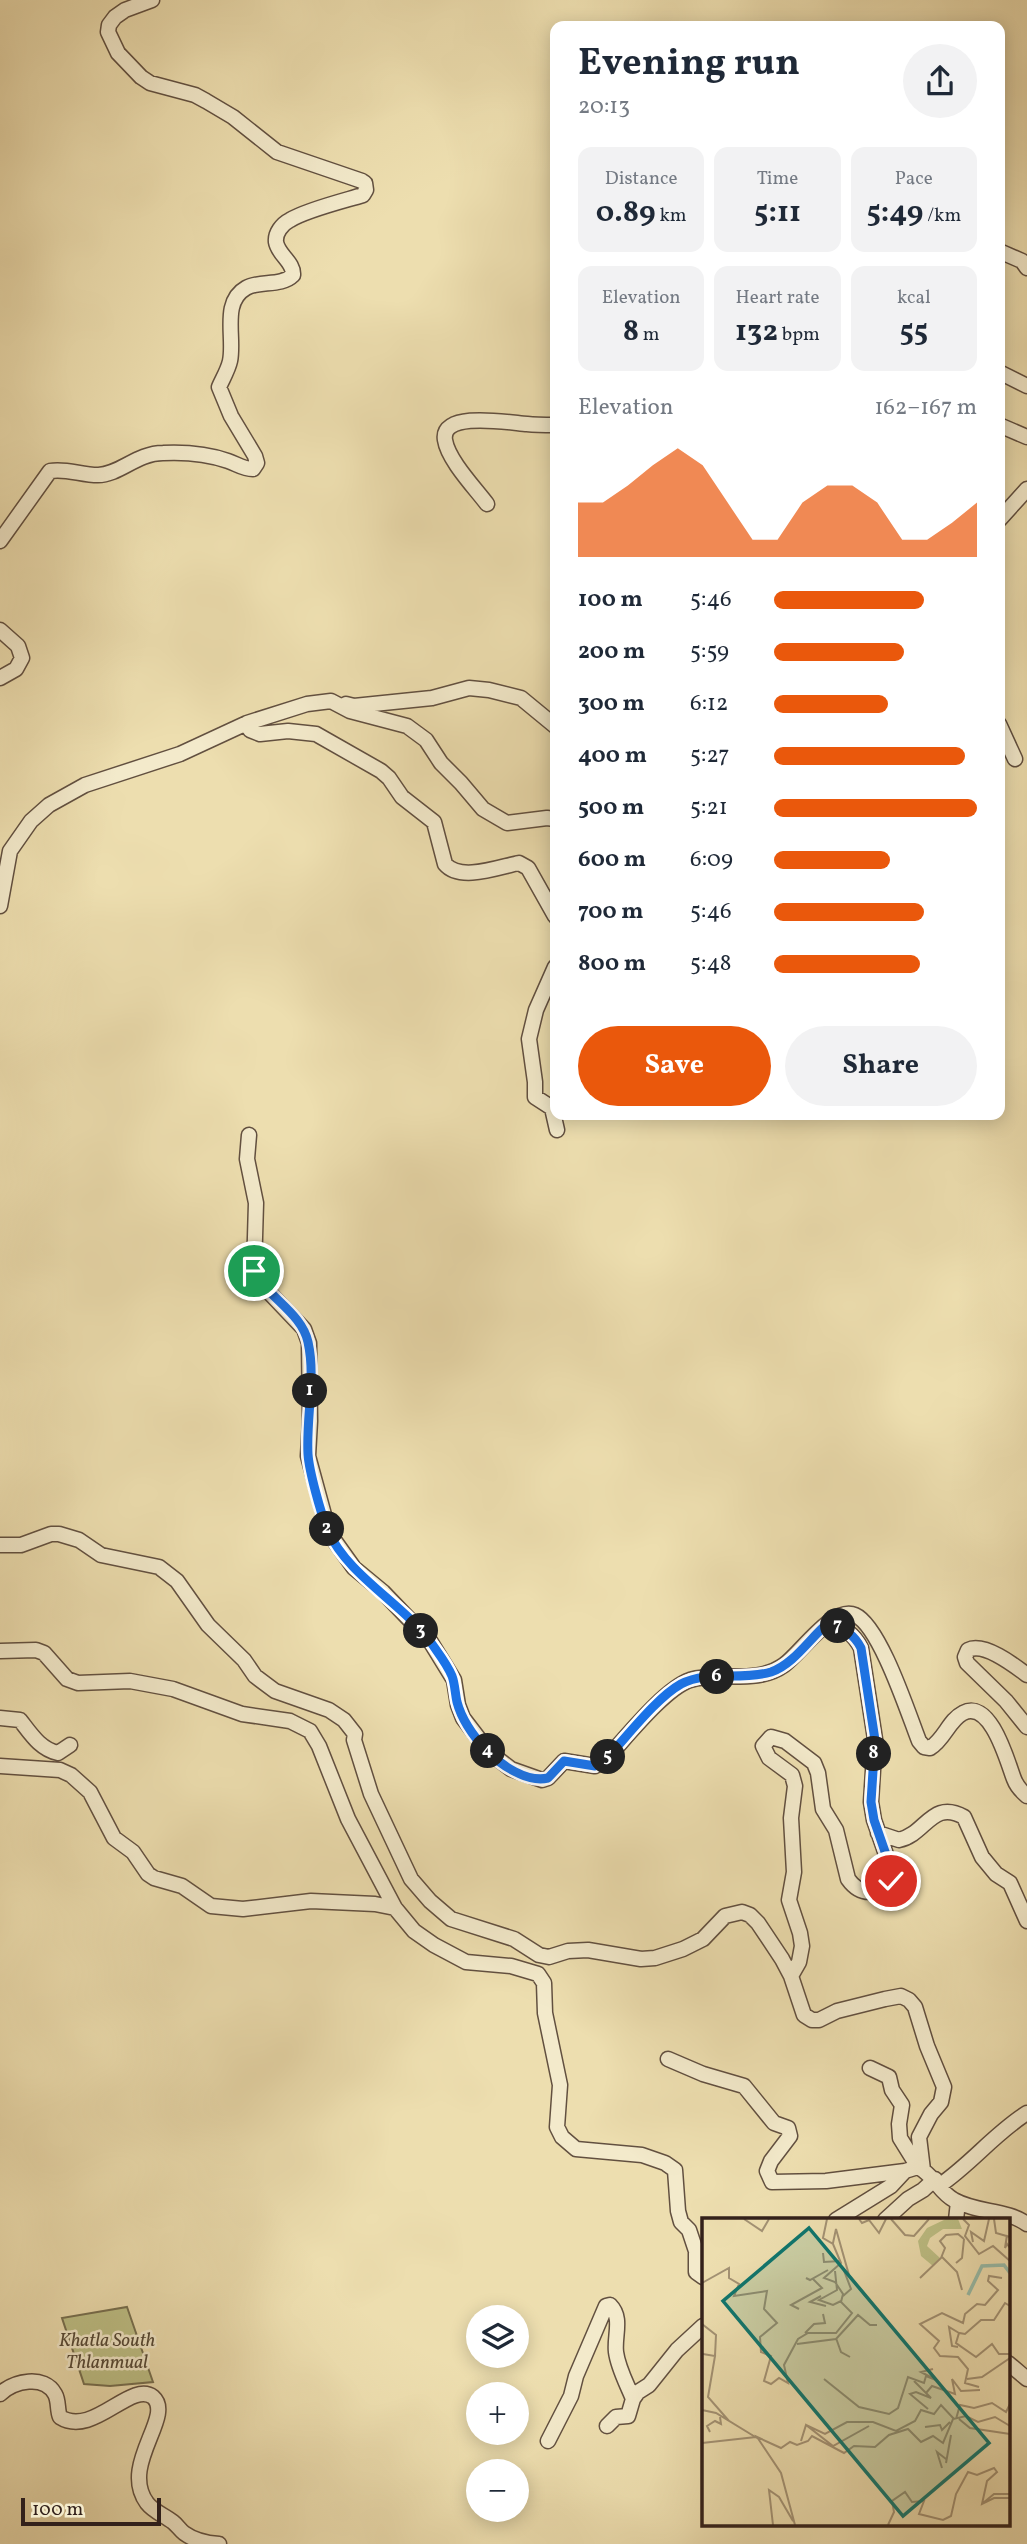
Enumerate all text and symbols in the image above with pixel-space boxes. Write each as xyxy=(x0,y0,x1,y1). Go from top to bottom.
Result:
text: Evening run xyxy=(578,38,800,91)
button: share xyxy=(903,44,977,118)
text: 20:13 xyxy=(578,91,630,123)
text: Distance xyxy=(605,166,678,192)
text: Time xyxy=(757,166,798,192)
text: Pace xyxy=(895,166,933,192)
text: 0.89 xyxy=(596,192,656,234)
text: 5:11 xyxy=(754,192,801,234)
text: 5:49 xyxy=(866,192,923,234)
text: km xyxy=(656,203,687,229)
text: /km xyxy=(923,203,961,229)
text: Elevation xyxy=(602,285,681,311)
text: Heart rate xyxy=(736,285,819,311)
text: kcal xyxy=(897,285,931,311)
text: 8 xyxy=(623,311,639,353)
text: 132 xyxy=(735,311,778,353)
text: 55 xyxy=(899,311,928,353)
text: m xyxy=(639,322,660,348)
text: bpm xyxy=(778,322,820,348)
text: Elevation xyxy=(578,392,674,424)
text: 162–167 m xyxy=(874,392,977,424)
text: 100 m xyxy=(578,584,643,616)
text: 5:46 xyxy=(690,584,732,616)
text: 200 m xyxy=(578,636,645,668)
text: 5:59 xyxy=(690,636,729,668)
text: 300 m xyxy=(578,688,645,720)
text: 6:12 xyxy=(690,688,728,720)
text: 400 m xyxy=(578,740,647,772)
text: 5:27 xyxy=(690,740,729,772)
text: 500 m xyxy=(578,792,644,824)
text: 5:21 xyxy=(690,792,728,824)
text: 600 m xyxy=(578,844,646,876)
text: 6:09 xyxy=(690,844,733,876)
text: 700 m xyxy=(578,896,644,928)
text: 5:46 xyxy=(690,896,732,928)
text: 800 m xyxy=(578,948,646,980)
text: 5:48 xyxy=(690,948,731,980)
button: Save xyxy=(578,1026,771,1106)
button: Share xyxy=(785,1026,977,1106)
pin xyxy=(224,1241,284,1301)
icon: arrive xyxy=(235,1252,273,1290)
pin: 1 xyxy=(292,1374,328,1408)
text: 1 xyxy=(306,1377,313,1403)
pin: 2 xyxy=(310,1512,344,1546)
text: 2 xyxy=(322,1515,331,1541)
pin: 7 xyxy=(820,1608,856,1644)
text: 7 xyxy=(833,1612,842,1638)
pin: 3 xyxy=(404,1614,438,1648)
text: 3 xyxy=(416,1617,425,1643)
pin: 6 xyxy=(700,1660,734,1694)
text: 6 xyxy=(711,1663,722,1689)
pin: 4 xyxy=(470,1734,505,1768)
pin: 8 xyxy=(856,1736,892,1772)
text: 4 xyxy=(482,1737,493,1763)
pin: 5 xyxy=(590,1740,626,1774)
text: 8 xyxy=(868,1740,879,1766)
text: 5 xyxy=(603,1743,612,1769)
pin xyxy=(861,1851,921,1911)
icon: check xyxy=(872,1862,910,1900)
inset map xyxy=(702,2218,1010,2526)
map controls xyxy=(466,2305,529,2522)
button: layers xyxy=(466,2305,529,2368)
park label: Khatla South Thlanmual xyxy=(59,2328,155,2376)
button: + xyxy=(466,2382,529,2445)
button: − xyxy=(466,2459,529,2522)
scale bar xyxy=(21,2495,161,2527)
text: 100 m xyxy=(32,2497,83,2523)

